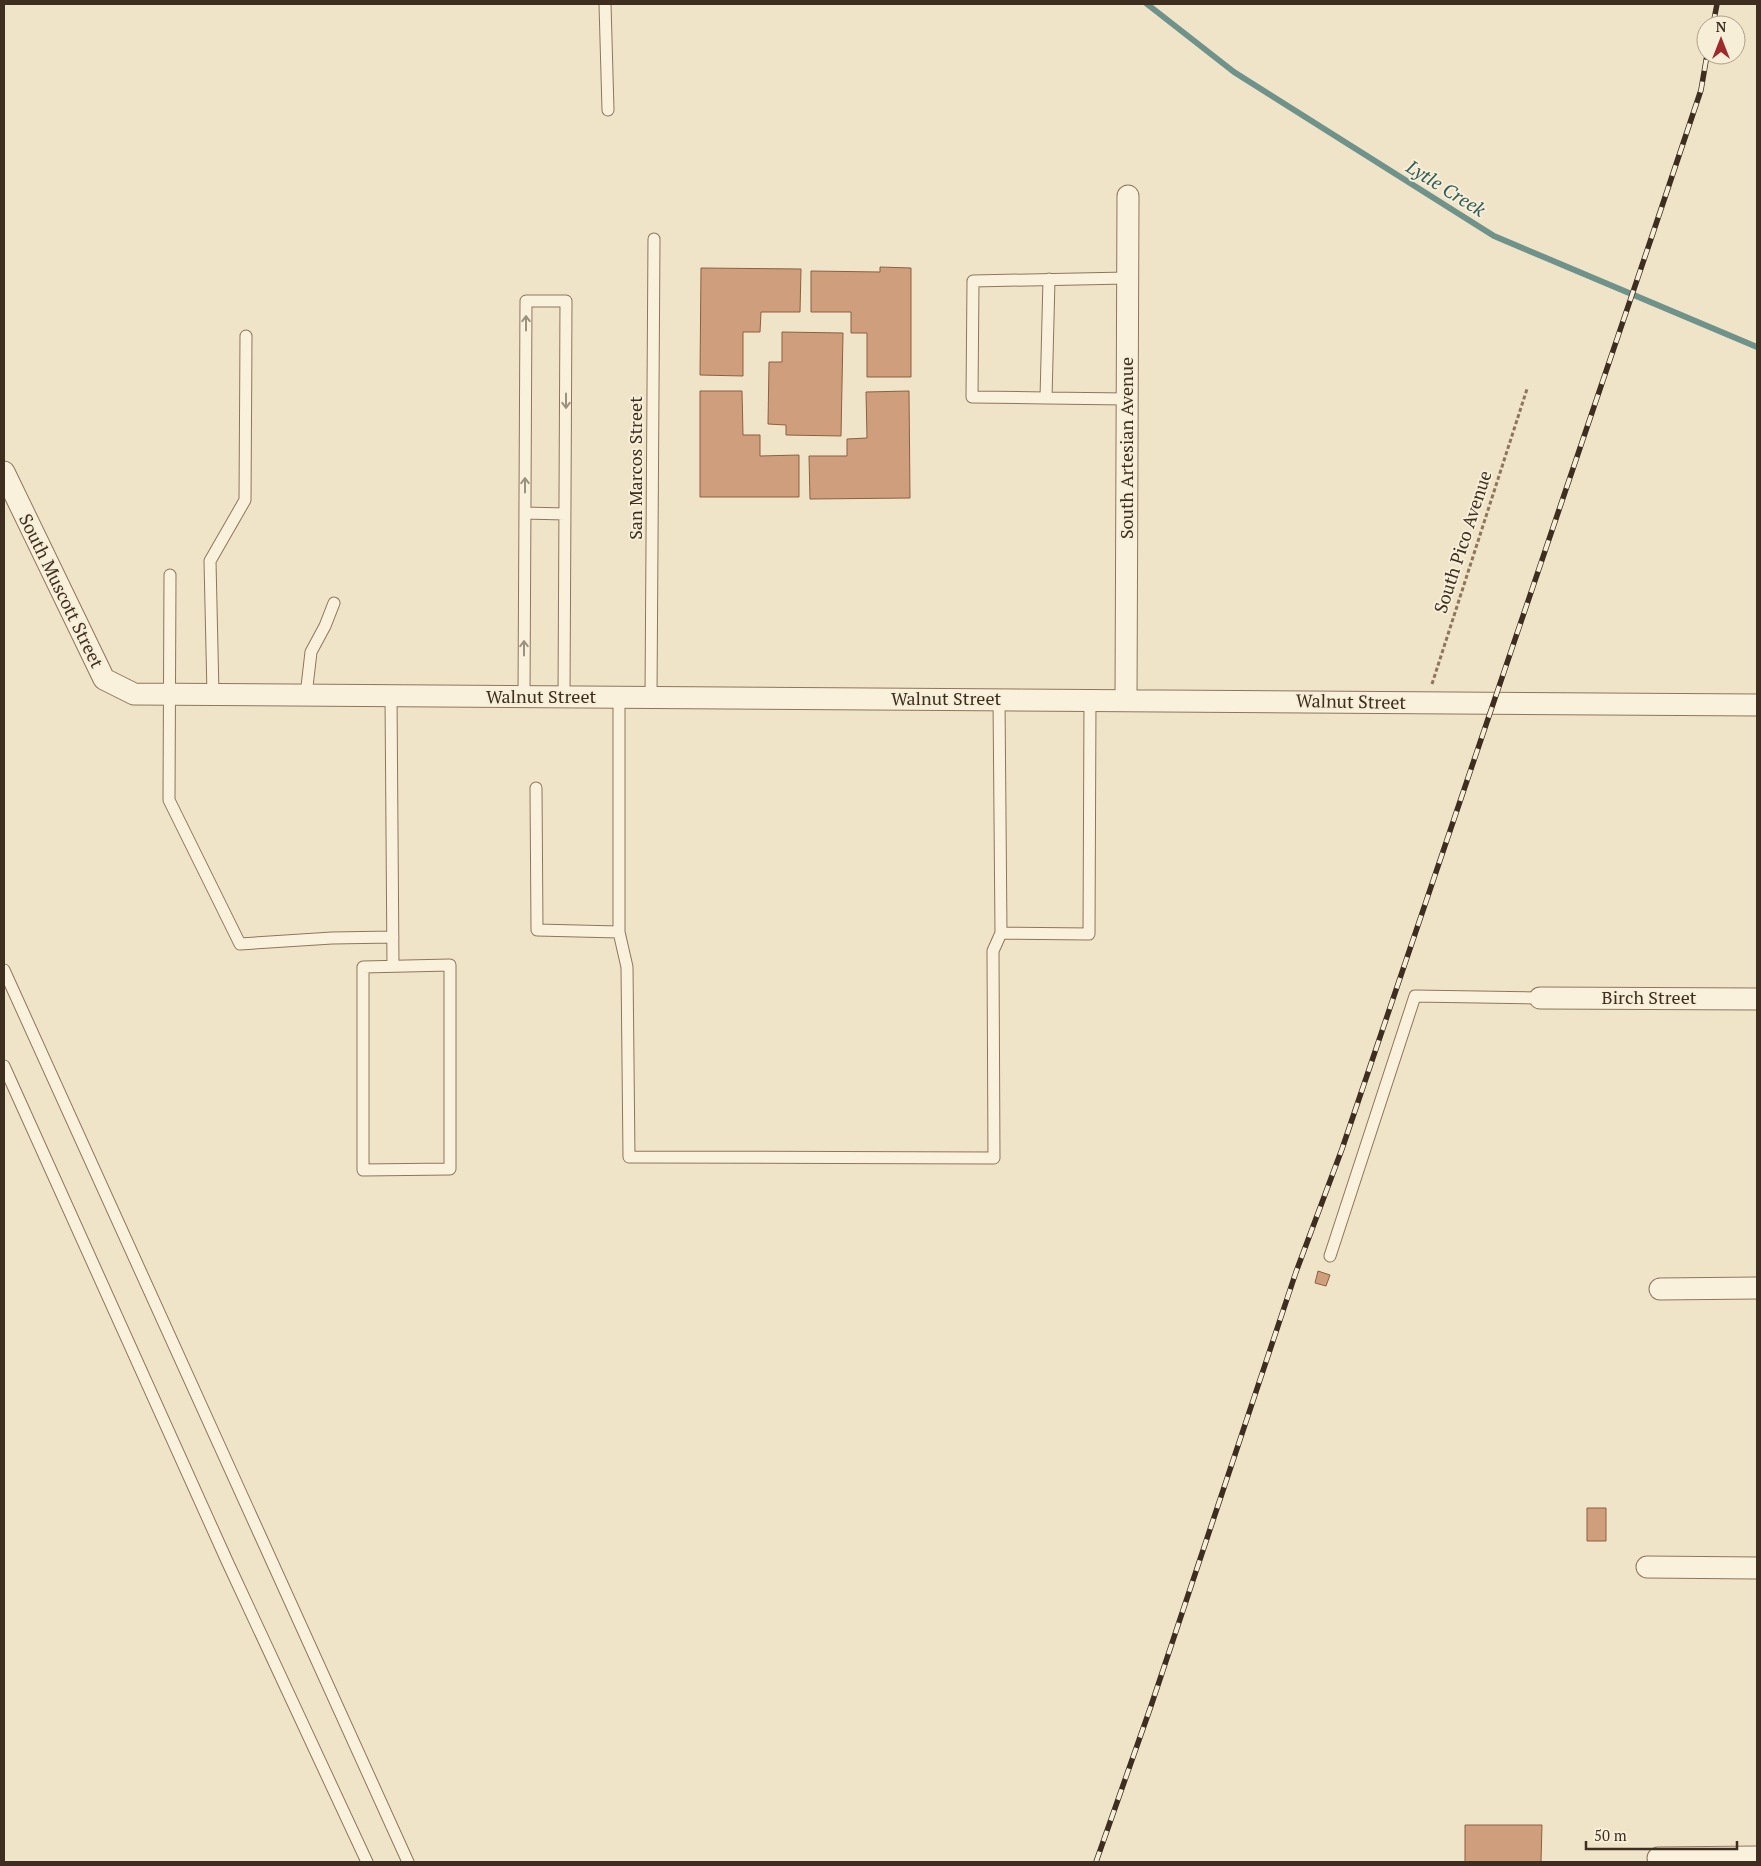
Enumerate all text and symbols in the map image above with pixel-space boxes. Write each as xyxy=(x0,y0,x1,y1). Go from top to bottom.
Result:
north arrow xyxy=(1696,15,1746,65)
text: N xyxy=(1716,17,1727,36)
water label: Lytle Creek xyxy=(1401,153,1491,222)
one-way arrow xyxy=(521,315,531,331)
street label: South Artesian Avenue xyxy=(1114,357,1138,539)
one-way arrow xyxy=(561,393,570,409)
street label: San Marcos Street xyxy=(623,396,647,540)
street label: South Pico Avenue xyxy=(1428,467,1496,616)
one-way arrow xyxy=(520,477,530,494)
street label: South Muscott Street xyxy=(14,509,110,672)
one-way arrow xyxy=(519,640,529,656)
street label: Walnut Street xyxy=(486,684,596,708)
street label: Walnut Street xyxy=(891,686,1001,710)
street label: Walnut Street xyxy=(1296,688,1407,714)
street label: Birch Street xyxy=(1602,985,1697,1009)
scale bar xyxy=(1586,1818,1737,1850)
text: 50 m xyxy=(1594,1825,1627,1845)

